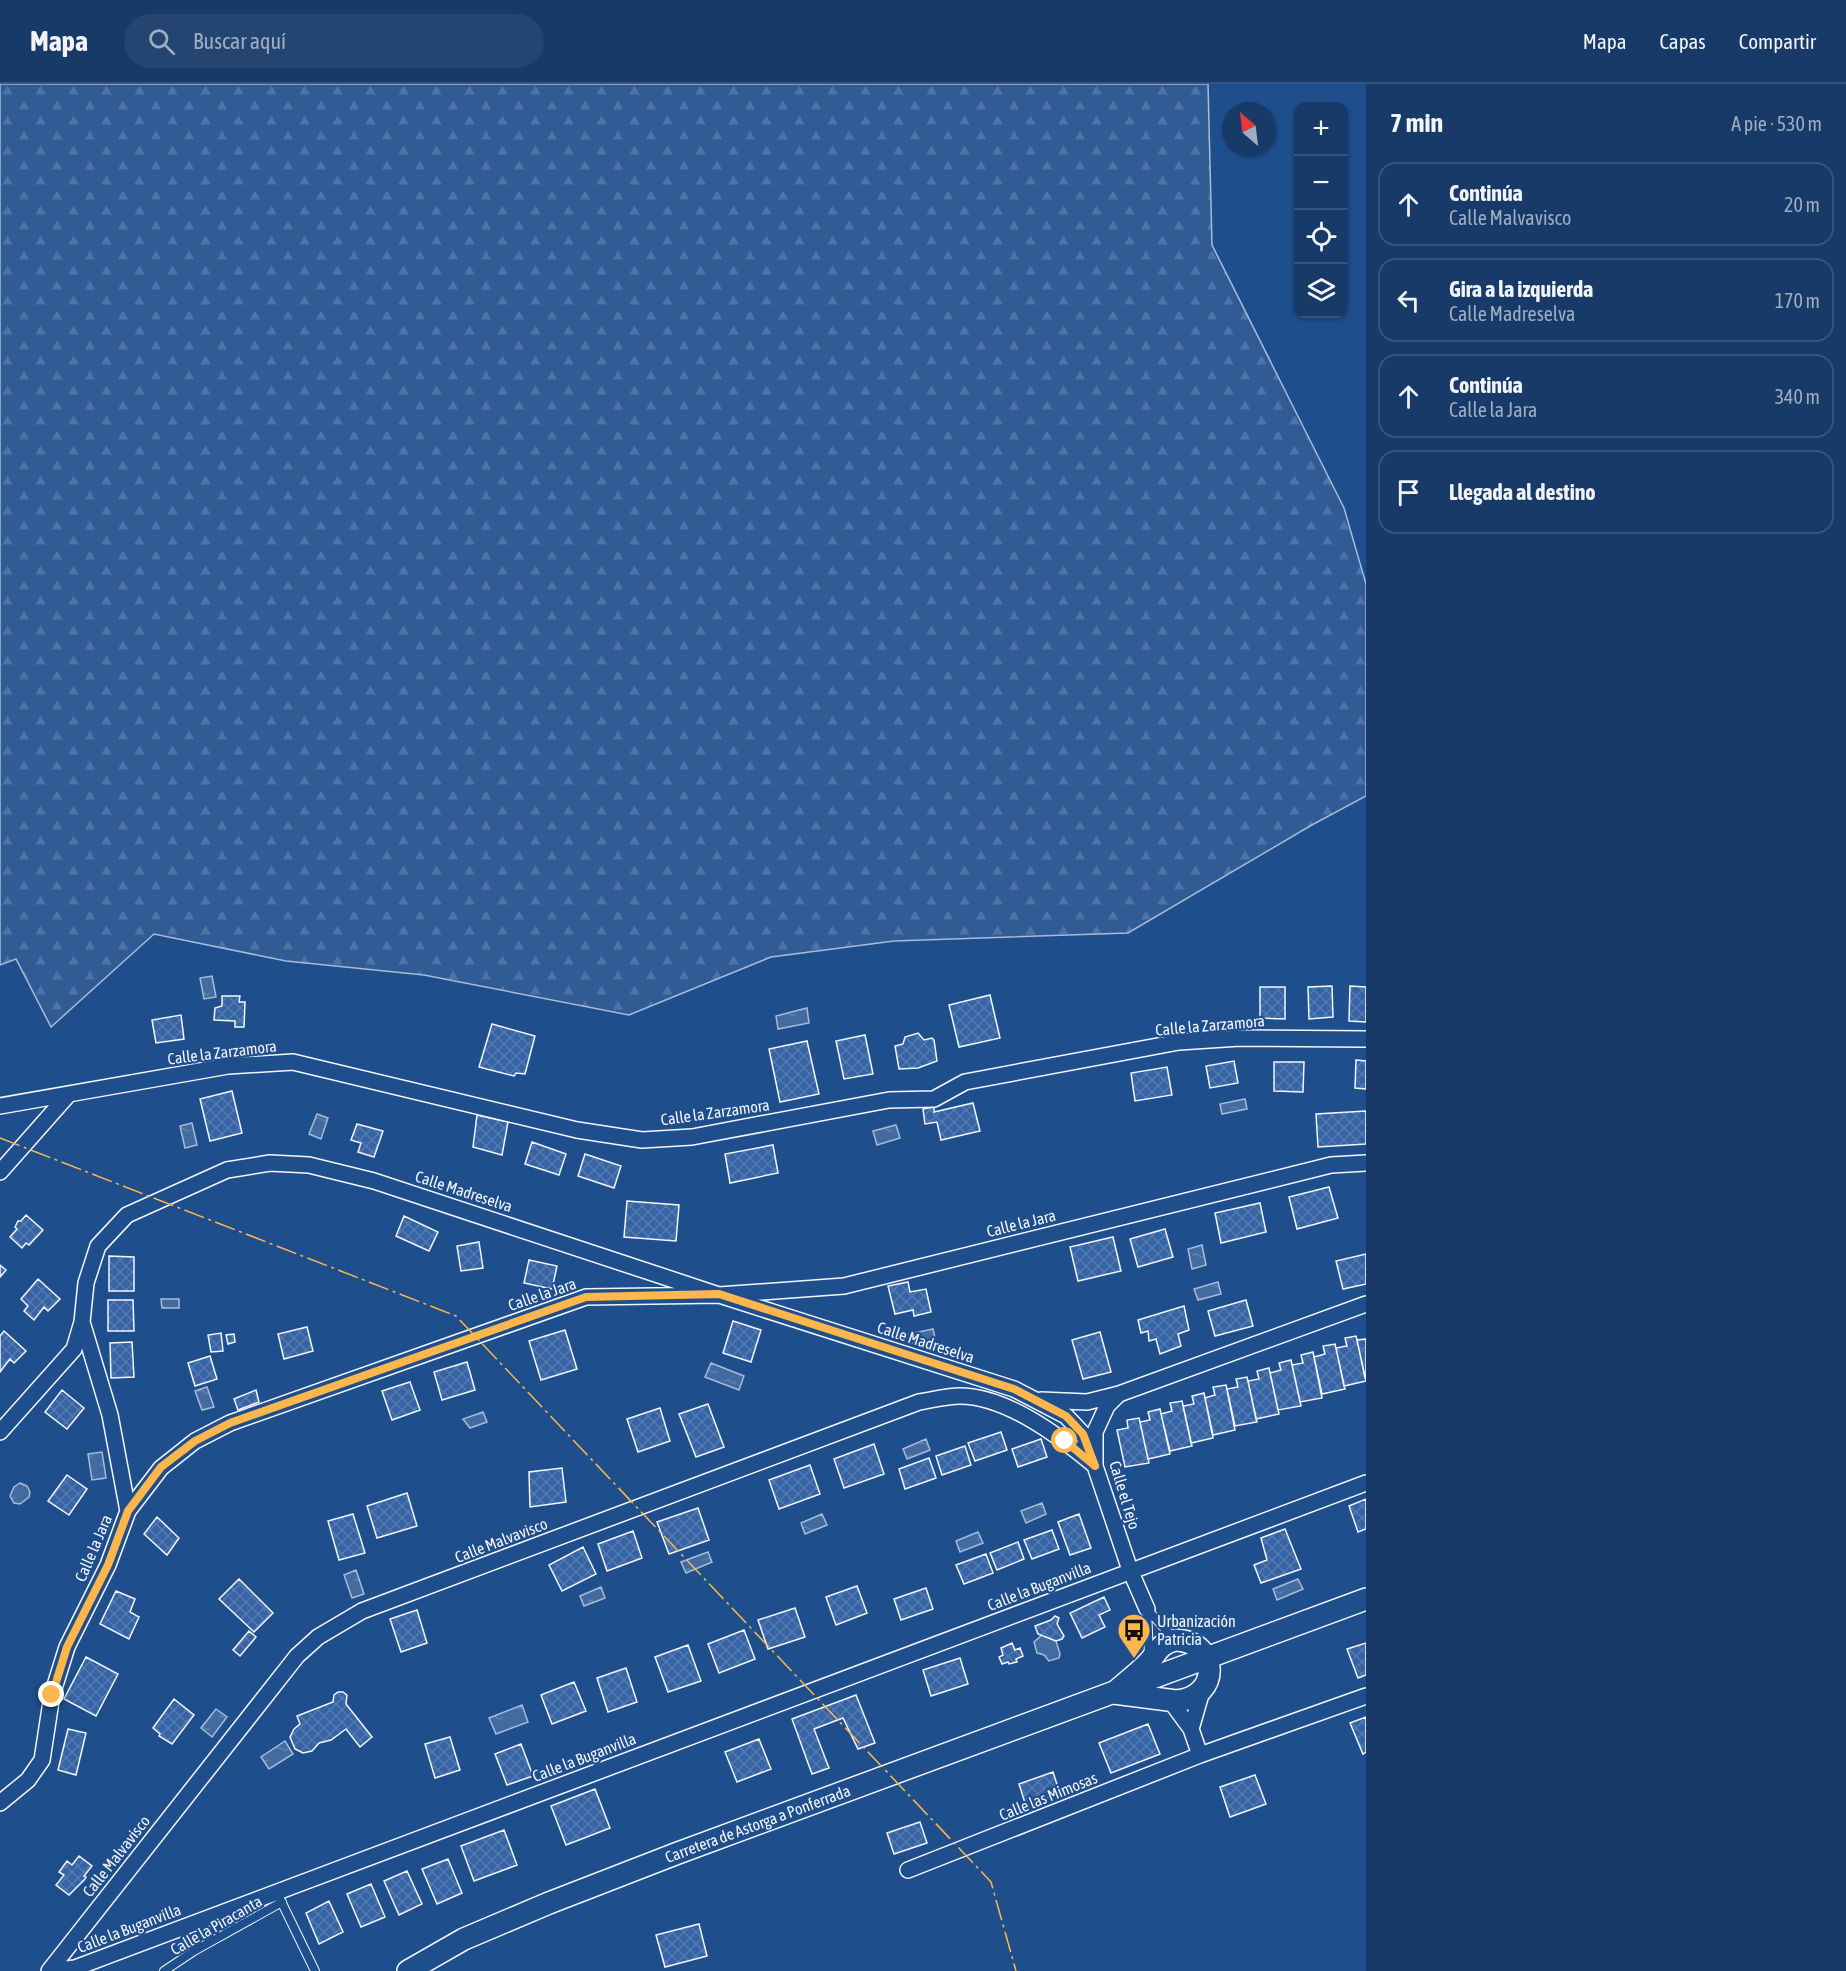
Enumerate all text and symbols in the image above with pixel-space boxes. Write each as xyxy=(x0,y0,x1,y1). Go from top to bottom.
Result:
search box xyxy=(124,14,544,68)
text: Mapa xyxy=(30,25,88,57)
icon: search xyxy=(145,25,178,58)
text: Buscar aquí xyxy=(193,28,286,54)
text: Mapa xyxy=(1583,29,1626,53)
text: Capas xyxy=(1659,29,1706,53)
text: Compartir xyxy=(1739,29,1816,53)
north arrow xyxy=(1222,102,1276,156)
map controls xyxy=(1294,102,1348,318)
button: + xyxy=(1294,102,1348,156)
text: 7 min xyxy=(1390,108,1443,138)
text: A pie · 530 m xyxy=(1731,112,1822,135)
button: − xyxy=(1294,156,1348,210)
text: Continúa xyxy=(1449,180,1523,206)
icon: ahead xyxy=(1392,188,1425,221)
text: 20 m xyxy=(1784,193,1820,216)
text: Calle Malvavisco xyxy=(1449,206,1571,229)
button: locate xyxy=(1294,210,1348,264)
button: layers xyxy=(1294,264,1348,318)
text: Gira a la izquierda xyxy=(1449,276,1593,302)
icon: left xyxy=(1392,284,1425,317)
text: 170 m xyxy=(1775,289,1820,312)
text: Calle Madreselva xyxy=(1449,302,1575,325)
text: Continúa xyxy=(1449,372,1523,398)
icon: ahead xyxy=(1392,380,1425,413)
text: 340 m xyxy=(1775,385,1820,408)
text: Calle la Jara xyxy=(1449,398,1537,421)
icon: arrive xyxy=(1392,476,1425,509)
text: Llegada al destino xyxy=(1449,479,1596,505)
street label: Calle la Zarzamora xyxy=(1155,1011,1265,1039)
street label: Calle la Zarzamora xyxy=(166,1036,278,1068)
street label: Calle la Zarzamora xyxy=(659,1095,771,1129)
street label: Calle Madreselva xyxy=(413,1167,515,1215)
street label: Calle la Jara xyxy=(985,1206,1057,1240)
street label: Calle la Jara xyxy=(506,1274,578,1314)
street label: Calle Madreselva xyxy=(875,1318,977,1366)
route start xyxy=(1051,1427,1077,1453)
street label: Calle el Tejo xyxy=(1105,1459,1144,1532)
street label: Calle la Jara xyxy=(71,1512,115,1584)
street label: Calle Malvavisco xyxy=(452,1514,550,1566)
street label: Calle la Buganvilla xyxy=(985,1558,1094,1615)
bus stop icon: Urbanización Patricia xyxy=(1116,1612,1152,1659)
place label: Urbanización Patricia xyxy=(1157,1612,1236,1648)
route end xyxy=(38,1681,64,1707)
street label: Calle la Buganvilla xyxy=(530,1729,639,1786)
street label: Calle las Mimosas xyxy=(996,1768,1100,1824)
street label: Carretera de Astorga a Ponferrada xyxy=(662,1781,853,1866)
street label: Calle Malvavisco xyxy=(79,1812,153,1900)
street label: Calle la Piracanta xyxy=(167,1892,265,1958)
street label: Calle la Buganvilla xyxy=(75,1900,184,1957)

